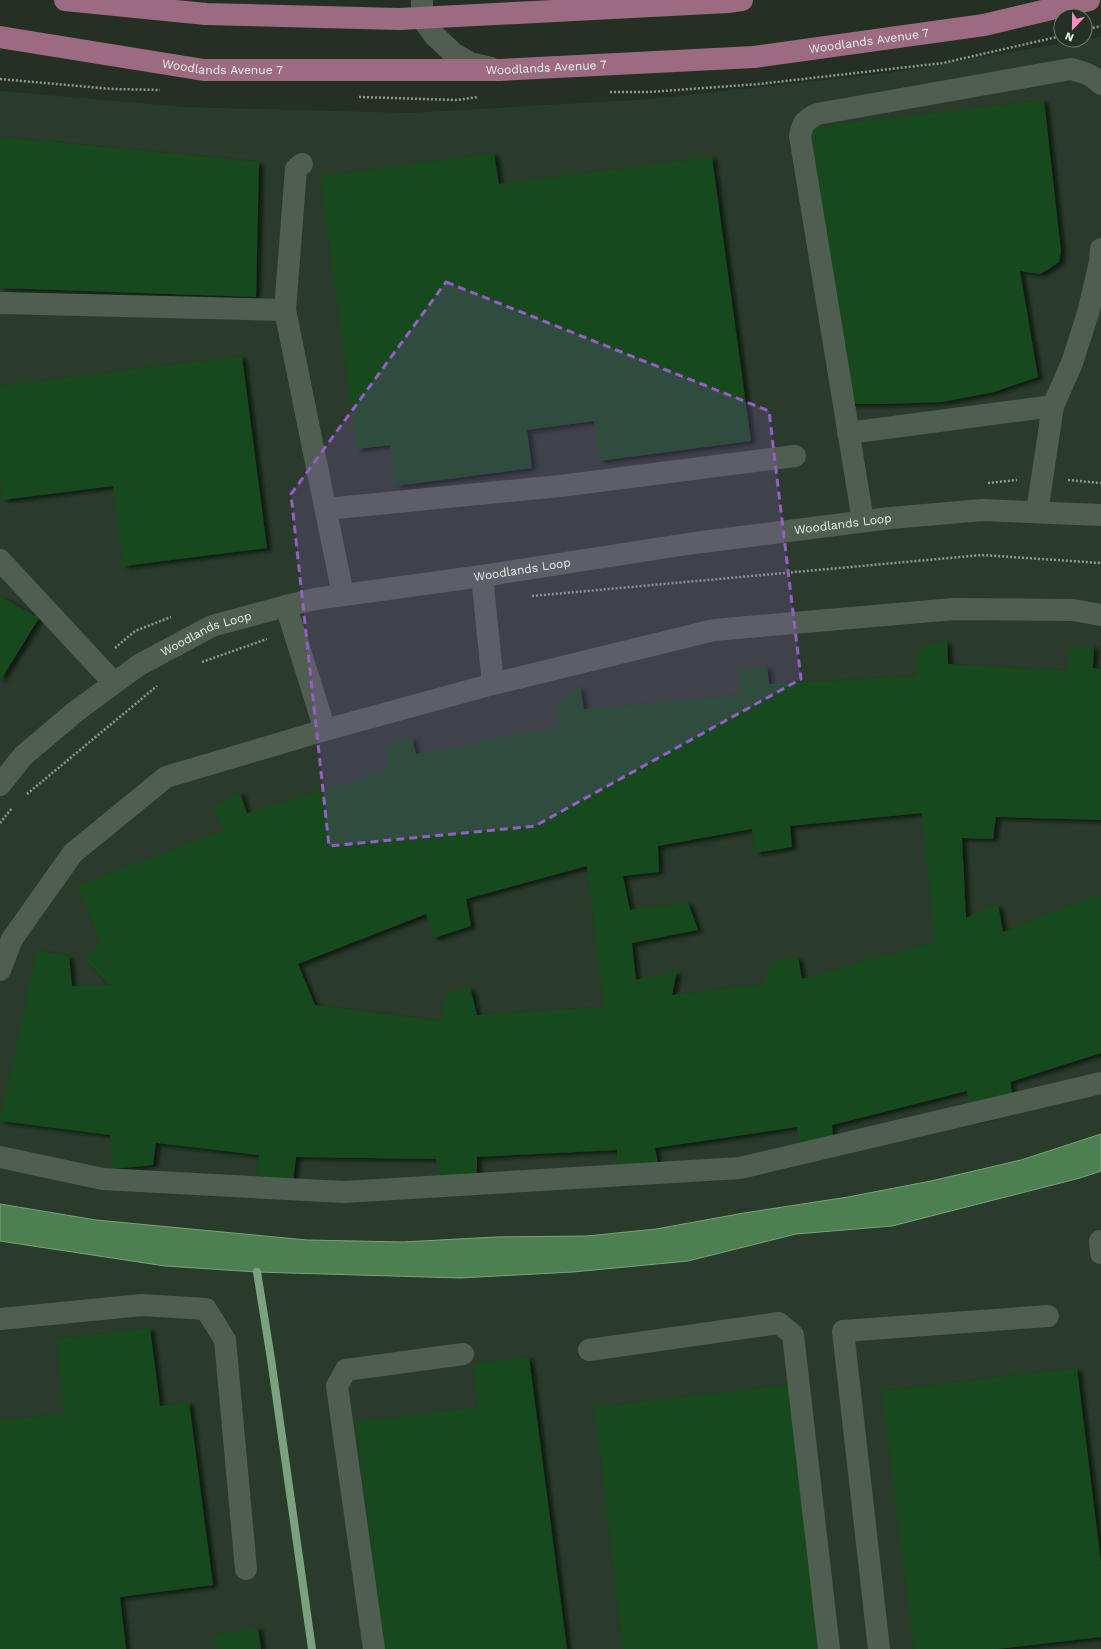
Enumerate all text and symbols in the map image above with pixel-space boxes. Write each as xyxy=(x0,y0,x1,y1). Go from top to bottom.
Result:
north arrow xyxy=(1053,8,1093,48)
street label: Woodlands Avenue 7 xyxy=(808,26,930,56)
text: N xyxy=(1063,29,1076,44)
street label: Woodlands Avenue 7 xyxy=(161,56,283,77)
street label: Woodlands Avenue 7 xyxy=(486,58,607,77)
street label: Woodlands Loop xyxy=(793,511,892,537)
street label: Woodlands Loop xyxy=(473,555,572,584)
street label: Woodlands Loop xyxy=(158,609,253,659)

